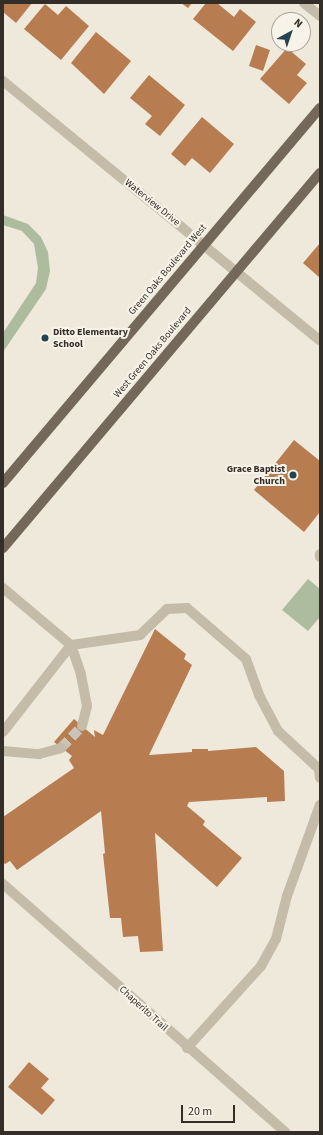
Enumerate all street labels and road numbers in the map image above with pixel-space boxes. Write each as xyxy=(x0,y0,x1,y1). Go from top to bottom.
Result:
street label: Waterview Drive xyxy=(122,177,182,229)
street label: Green Oaks Boulevard West xyxy=(127,222,209,318)
street label: West Green Oaks Boulevard xyxy=(112,305,194,401)
street label: Chaperito Trail xyxy=(116,984,170,1034)

